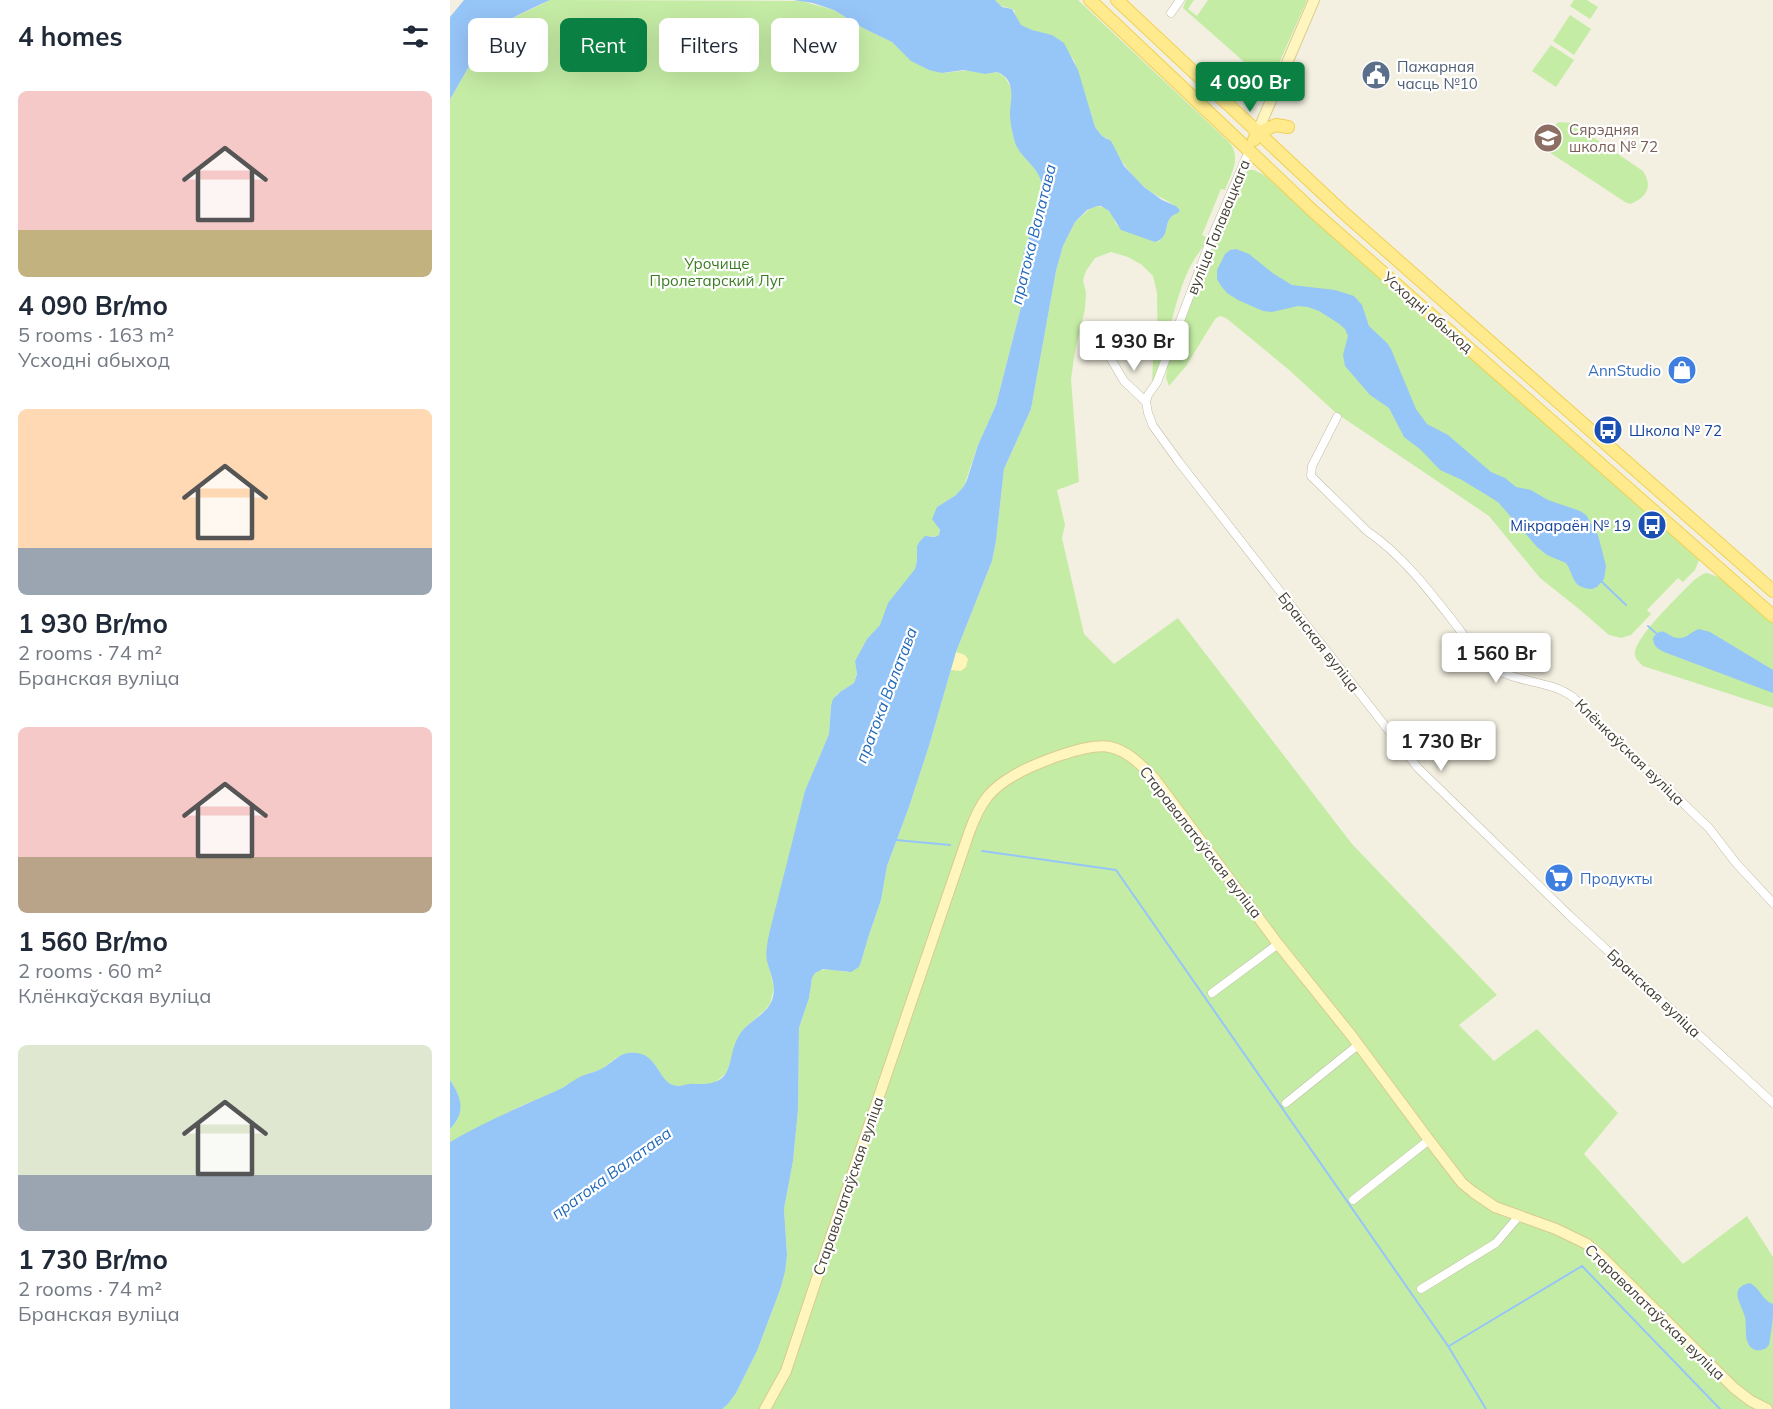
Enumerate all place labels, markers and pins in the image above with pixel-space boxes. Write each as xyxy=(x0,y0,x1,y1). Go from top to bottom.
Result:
place label: Пажарная часць №10 xyxy=(1397,57,1478,93)
public building icon: Пажарная часць №10 xyxy=(1360,59,1392,91)
pin: 4 090 Br xyxy=(1188,62,1312,113)
place label: Сярэдняя школа № 72 xyxy=(1569,120,1658,156)
school or university icon: Сярэдняя школа № 72 xyxy=(1532,122,1564,154)
pin: 1 930 Br xyxy=(1072,321,1196,372)
shop icon: AnnStudio xyxy=(1666,354,1698,386)
place label: AnnStudio xyxy=(1588,361,1661,380)
bus stop icon: Школа № 72 xyxy=(1592,414,1624,446)
place label: Школа № 72 xyxy=(1629,421,1722,440)
bus stop icon: Мікрараён № 19 xyxy=(1636,509,1668,541)
place label: Мікрараён № 19 xyxy=(1510,516,1631,535)
pin: 1 560 Br xyxy=(1434,633,1558,684)
pin: 1 730 Br xyxy=(1379,721,1503,772)
supermarket icon: Продукты xyxy=(1543,862,1575,894)
place label: Продукты xyxy=(1580,869,1653,888)

